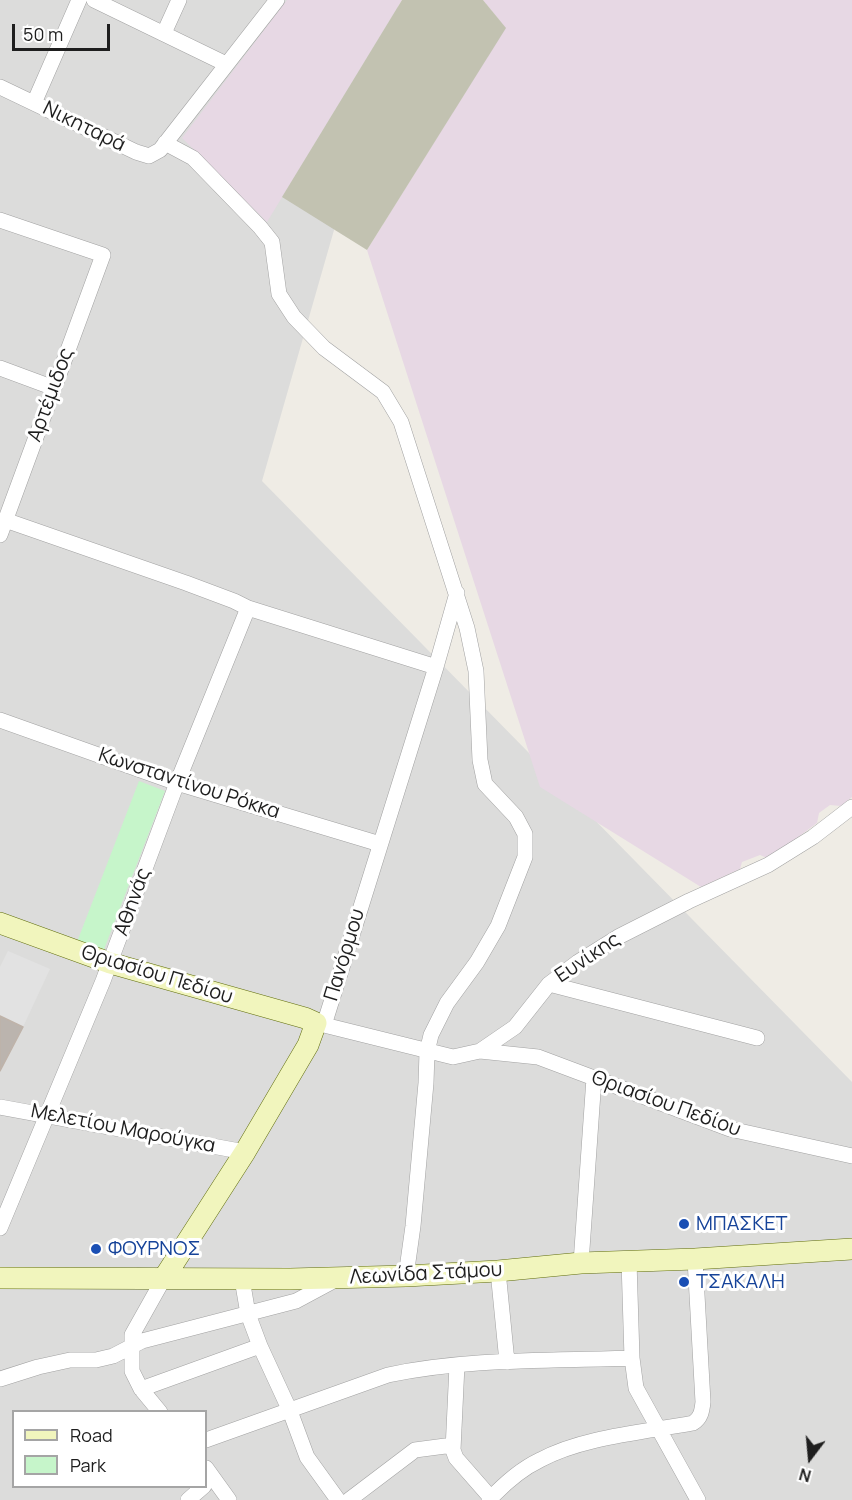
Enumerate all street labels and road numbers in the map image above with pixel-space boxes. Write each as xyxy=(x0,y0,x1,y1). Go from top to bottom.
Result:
street label: Νικηταρά xyxy=(39,97,129,157)
street label: Αρτέμιδος xyxy=(23,345,79,445)
street label: Κωνσταντίνου Ρόκκα xyxy=(95,743,283,825)
street label: Αθηνάς xyxy=(110,865,156,939)
street label: Πανόρμου xyxy=(320,906,370,1004)
street label: Ευνίκης xyxy=(551,928,625,988)
street label: Θριασίου Πεδίου xyxy=(78,941,236,1009)
street label: Θριασίου Πεδίου xyxy=(588,1066,744,1142)
street label: Μελετίου Μαρούγκα xyxy=(29,1099,217,1159)
street label: Λεωνίδα Στάμου xyxy=(349,1258,503,1290)

